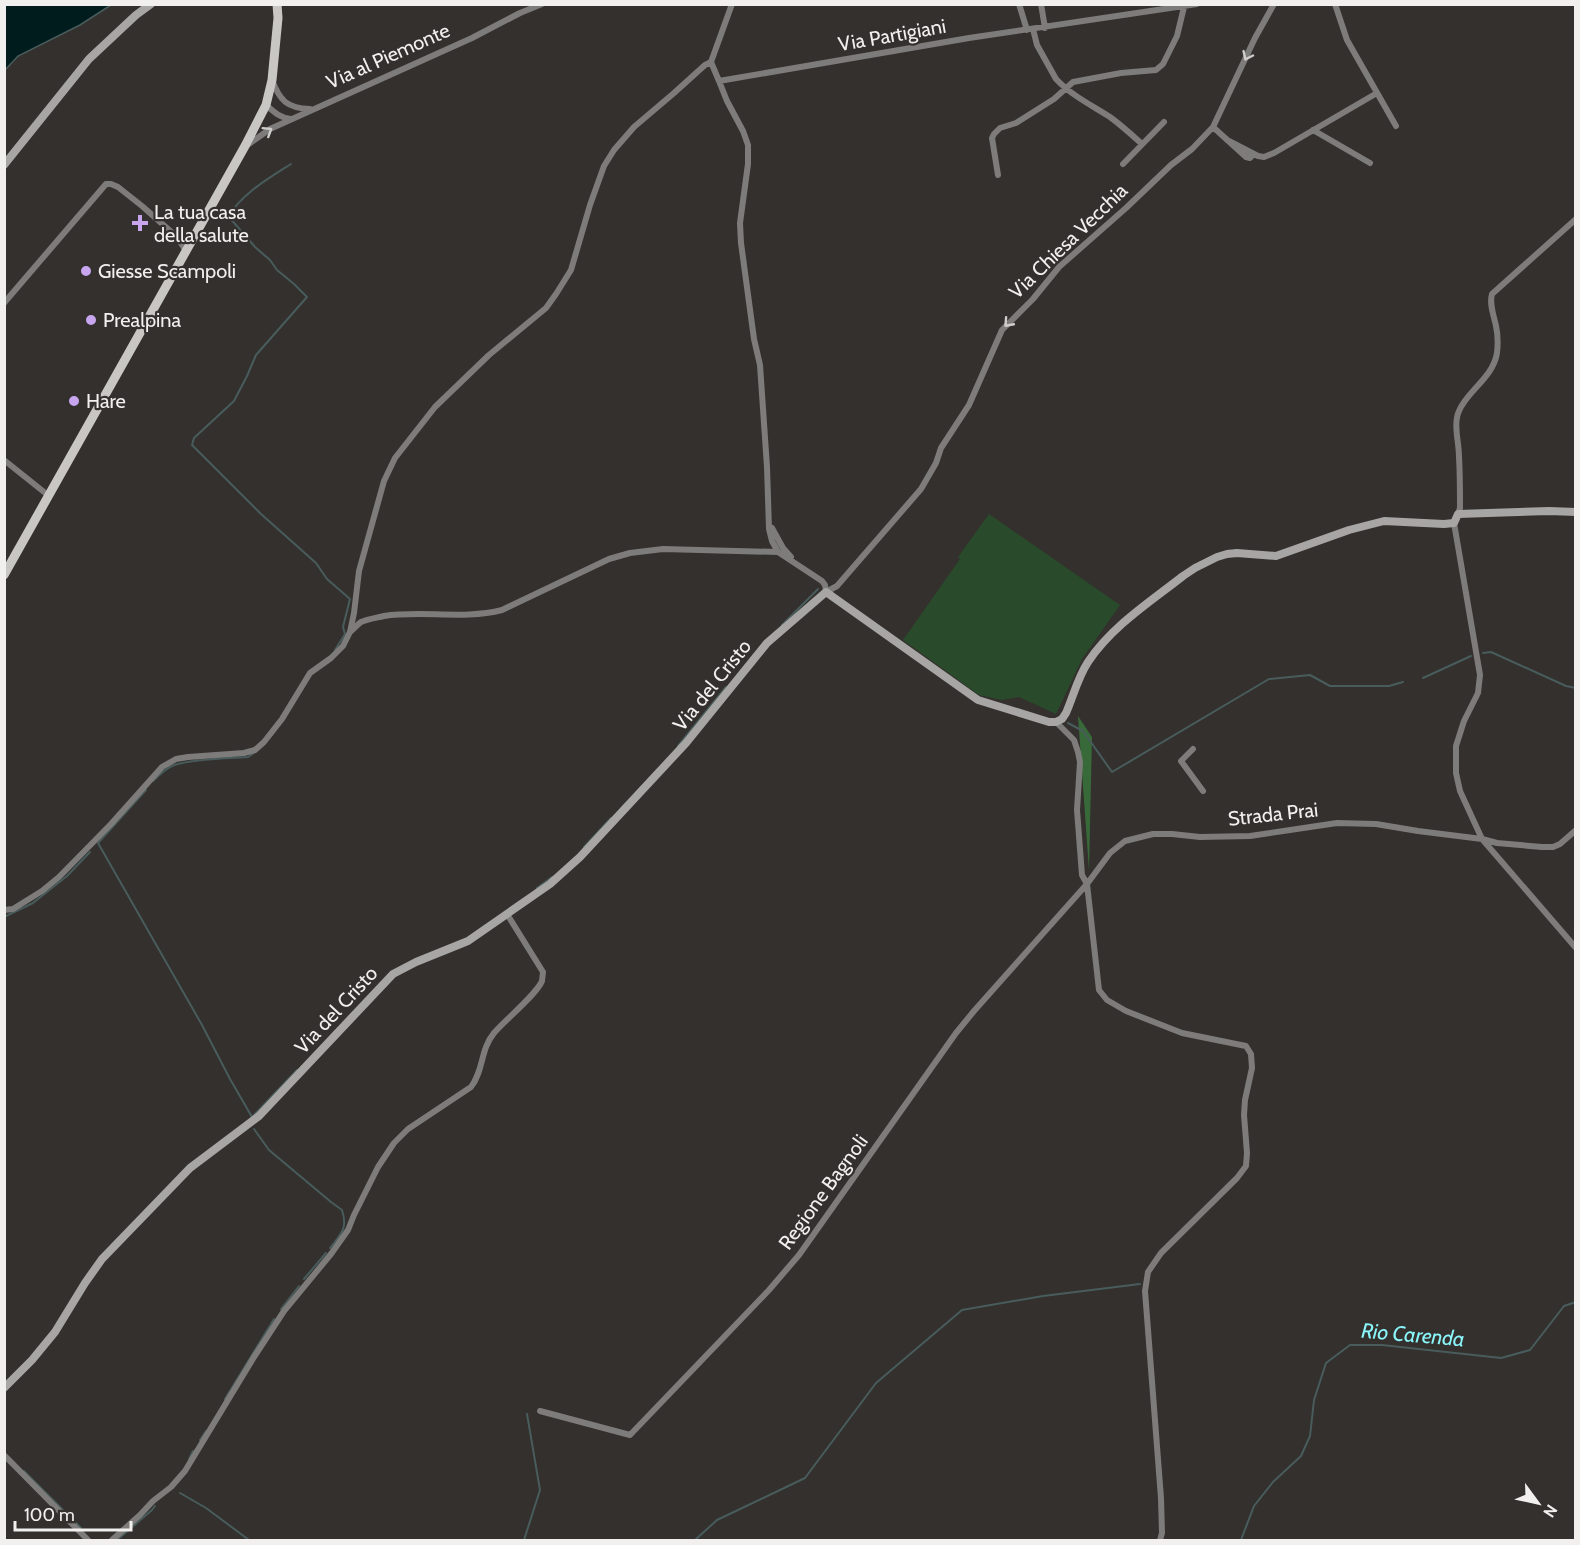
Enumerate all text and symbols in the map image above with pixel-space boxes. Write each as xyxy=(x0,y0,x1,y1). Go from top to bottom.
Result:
street label: Via Partigiani xyxy=(836,14,948,56)
street label: Via al Piemonte xyxy=(323,18,453,94)
one-way arrow xyxy=(1242,50,1254,61)
one-way arrow xyxy=(262,127,272,139)
street label: Via Chiesa Vecchia xyxy=(1004,178,1133,304)
place label: La tua casa della salute xyxy=(154,200,249,247)
marker: La tua casa della salute xyxy=(131,214,149,232)
place label: Giesse Scampoli xyxy=(98,259,236,283)
marker: Giesse Scampoli xyxy=(79,264,93,278)
place label: Prealpina xyxy=(103,308,181,332)
marker: Prealpina xyxy=(84,313,98,327)
one-way arrow xyxy=(1004,317,1015,327)
place label: Hare xyxy=(86,389,126,413)
marker: Hare xyxy=(67,394,81,408)
street label: Via del Cristo xyxy=(668,634,756,736)
street label: Strada Prai xyxy=(1227,797,1319,831)
street label: Via del Cristo xyxy=(289,961,383,1059)
street label: Regione Bagnoli xyxy=(773,1130,873,1254)
water label: Rio Carenda xyxy=(1360,1318,1466,1351)
north arrow xyxy=(1508,1473,1568,1533)
scale bar xyxy=(15,1494,130,1532)
text: N xyxy=(1539,1501,1561,1521)
text: 100 m xyxy=(24,1504,75,1526)

